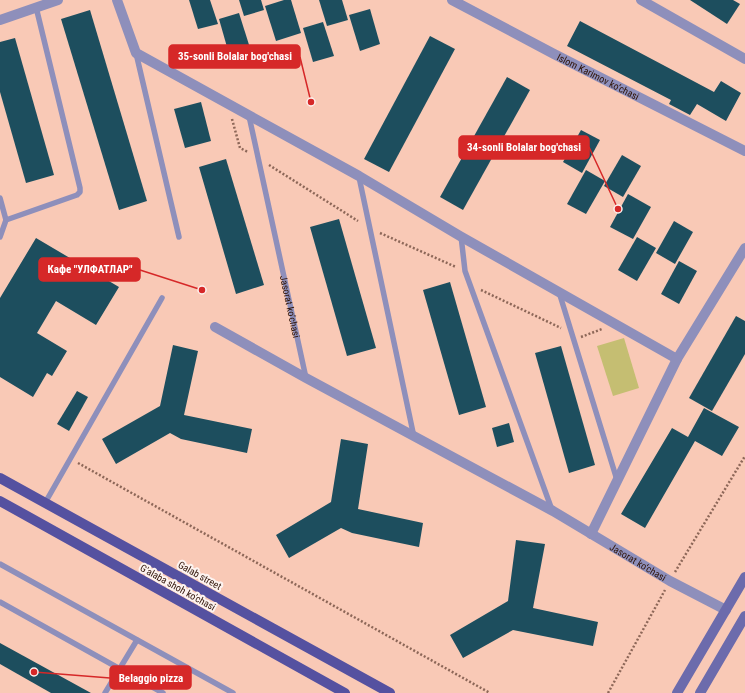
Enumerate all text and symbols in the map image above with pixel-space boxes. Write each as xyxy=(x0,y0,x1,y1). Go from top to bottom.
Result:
callout: 35-sonli Bolalar bog'chasi xyxy=(169,45,300,68)
text: 35-sonli Bolalar bog'chasi xyxy=(178,50,292,63)
street label: Islom Karimov ko‘chasi xyxy=(555,51,641,102)
callout: 34-sonli Bolalar bog'chasi xyxy=(459,136,589,159)
text: 34-sonli Bolalar bog'chasi xyxy=(467,141,581,154)
callout: Кафе "УЛФАТЛАР" xyxy=(39,258,140,281)
text: Кафе "УЛФАТЛАР" xyxy=(48,263,133,276)
street label: Jasorat ko‘chasi xyxy=(278,274,302,339)
street label: Jasorat ko‘chasi xyxy=(608,541,668,583)
street label: Galab street xyxy=(176,559,223,592)
street label: G'alaba shoh ko'chasi xyxy=(138,562,217,613)
callout: Belaggio pizza xyxy=(110,666,191,689)
text: Belaggio pizza xyxy=(119,672,183,685)

